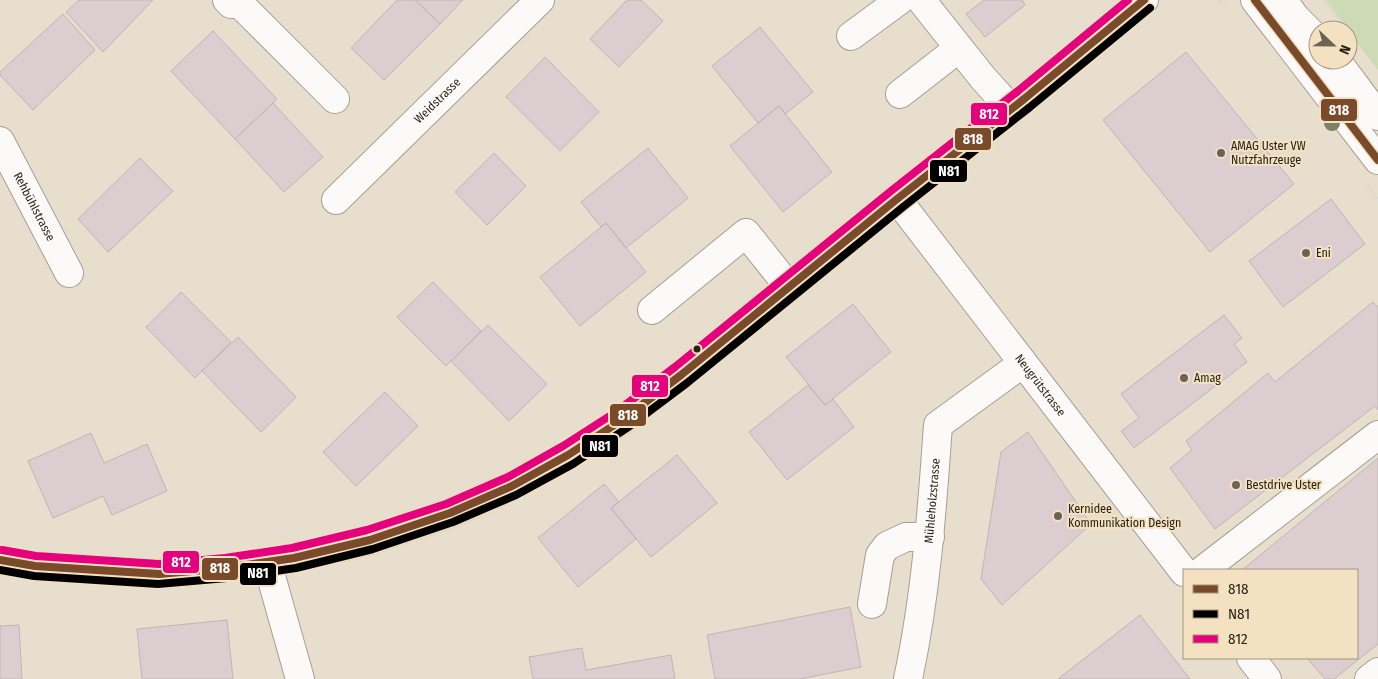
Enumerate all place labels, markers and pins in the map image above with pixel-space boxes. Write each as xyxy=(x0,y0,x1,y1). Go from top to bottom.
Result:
place label: AMAG Uster VW Nutzfahrzeuge xyxy=(1231,139,1306,167)
marker: AMAG Uster VW Nutzfahrzeuge xyxy=(1215,147,1227,159)
place label: Eni xyxy=(1316,246,1331,260)
marker: Eni xyxy=(1300,247,1312,259)
unlabelled marker xyxy=(692,344,702,354)
place label: Amag xyxy=(1194,371,1221,385)
marker: Amag xyxy=(1178,372,1190,384)
place label: Bestdrive Uster xyxy=(1246,478,1322,492)
marker: Bestdrive Uster xyxy=(1230,479,1242,491)
place label: Kernidee Kommunikation Design xyxy=(1068,502,1181,530)
marker: Kernidee Kommunikation Design xyxy=(1052,510,1064,522)

